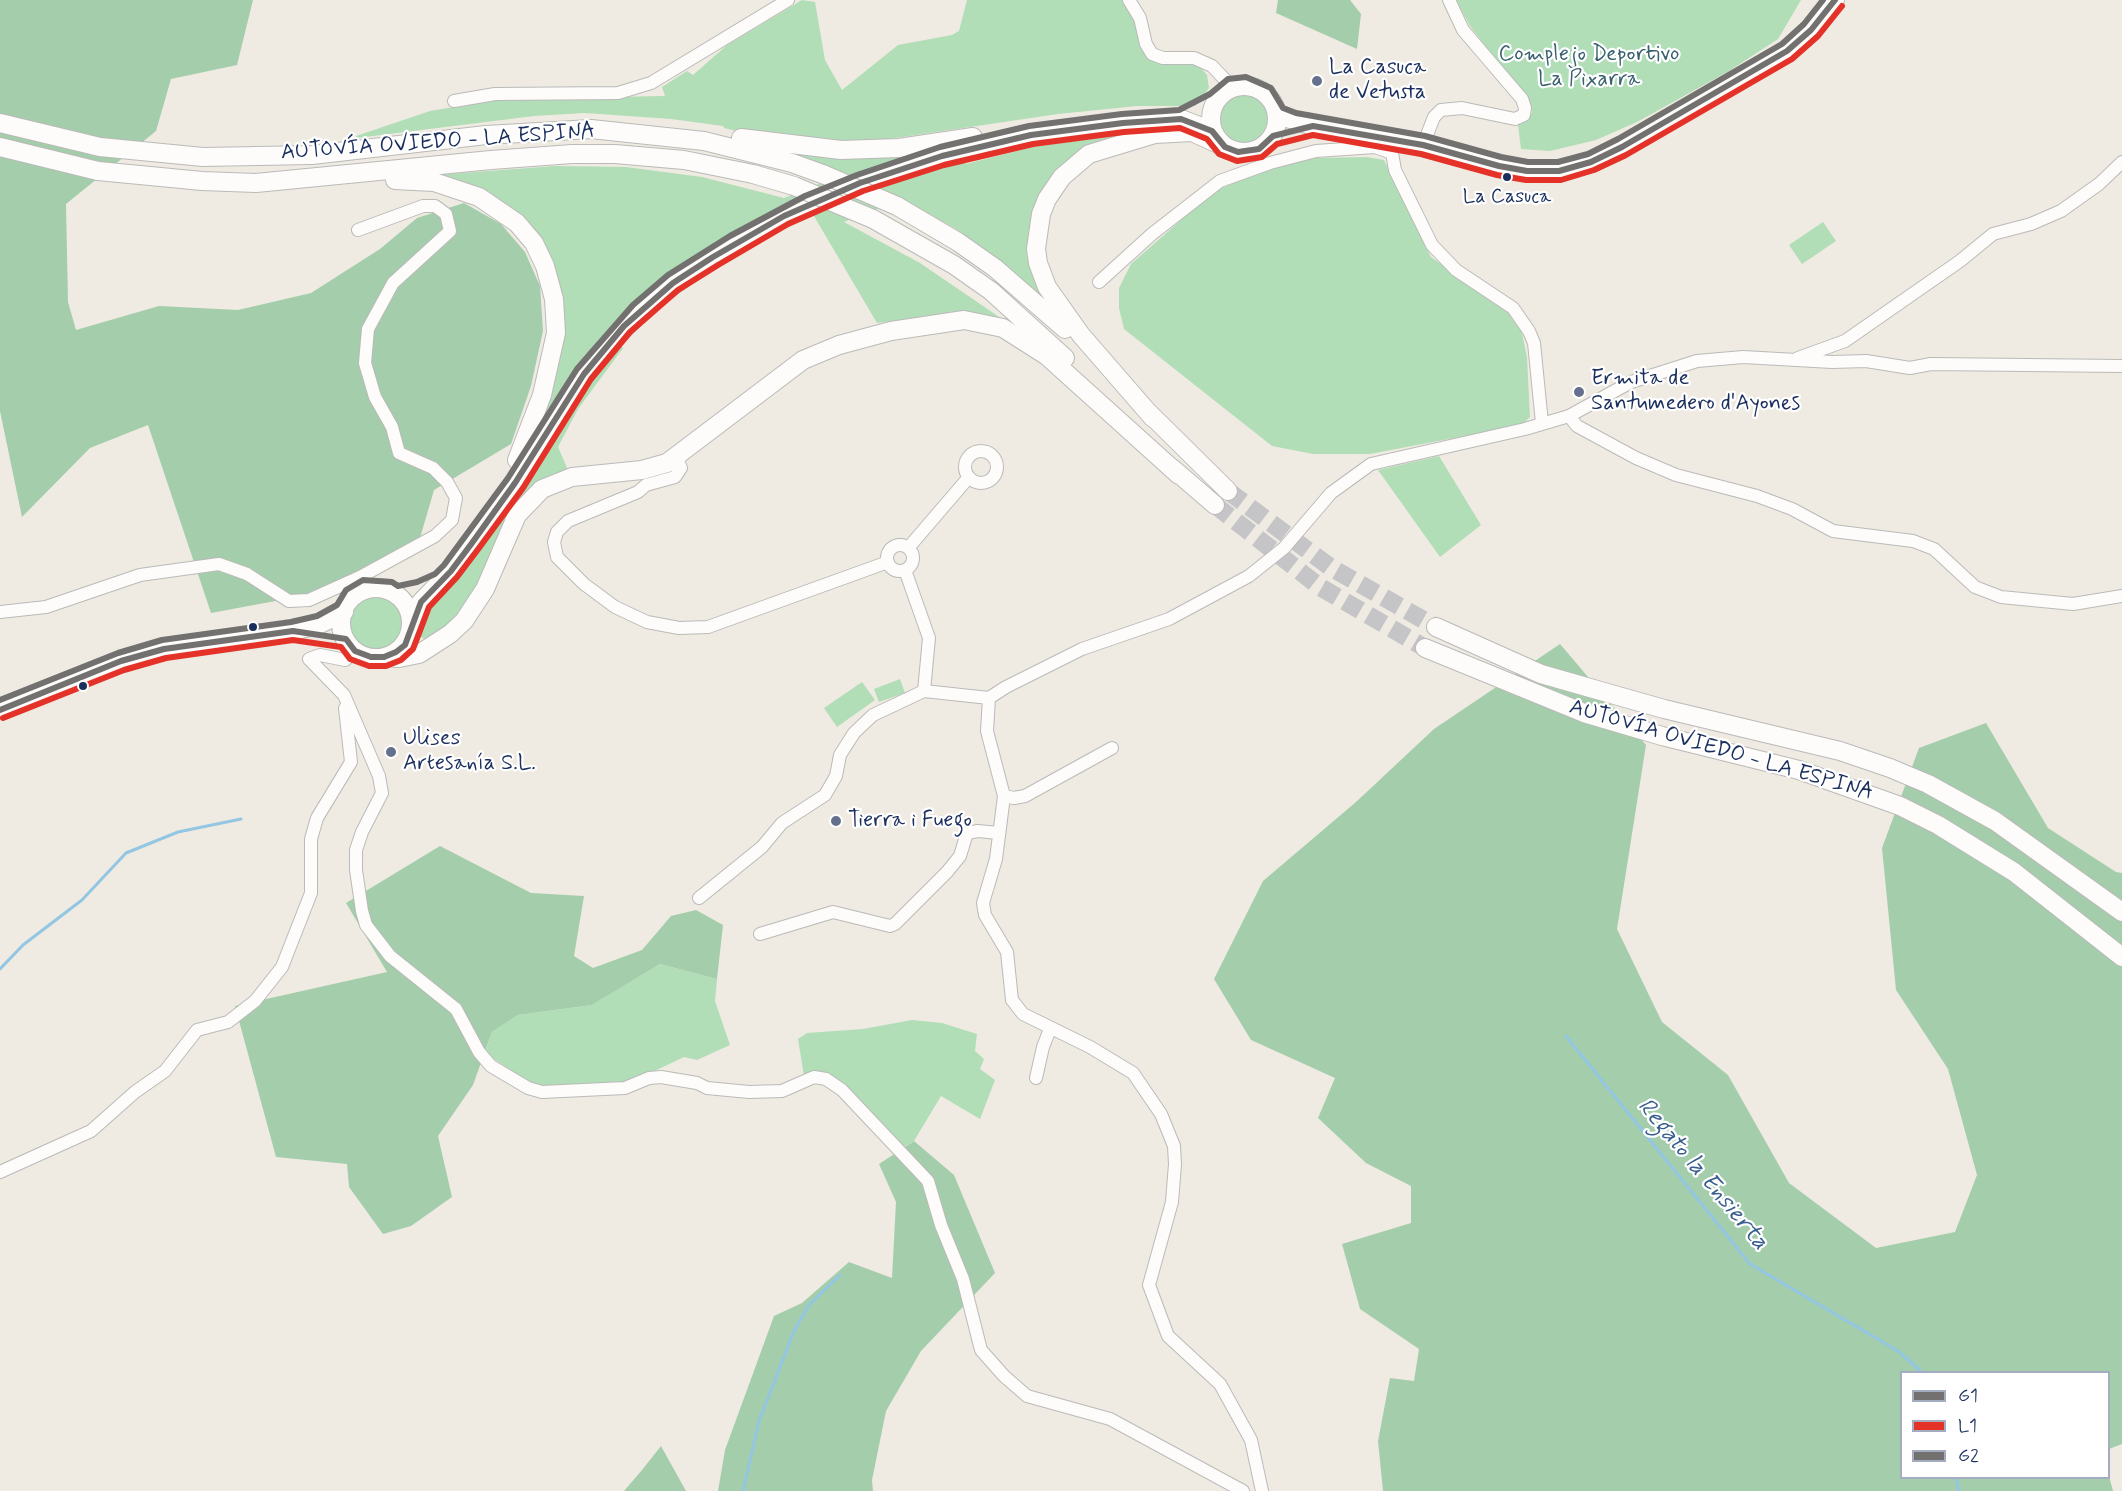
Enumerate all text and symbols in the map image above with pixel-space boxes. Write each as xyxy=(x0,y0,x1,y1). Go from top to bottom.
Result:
park label: Complejo Deportivo La Pixarra xyxy=(1499,42,1679,94)
place label: La Casuca de Vetusta xyxy=(1329,55,1426,106)
marker: La Casuca de Vetusta xyxy=(1310,74,1324,88)
street label: AUTOVÍA OVIEDO - LA ESPINA xyxy=(280,119,596,167)
marker: La Casuca xyxy=(1501,171,1513,183)
place label: La Casuca xyxy=(1463,186,1551,210)
place label: Ermita de Santumedero d'Ayones xyxy=(1591,366,1800,418)
marker: Ermita de Santumedero d'Ayones xyxy=(1572,385,1586,399)
unlabelled marker xyxy=(247,621,259,633)
unlabelled marker xyxy=(77,680,89,692)
street label: AUTOVÍA OVIEDO - LA ESPINA xyxy=(1566,695,1876,807)
place label: Ulises Artesanía S.L. xyxy=(403,726,536,778)
marker: Ulises Artesanía S.L. xyxy=(384,745,398,759)
place label: Tierra i Fuego xyxy=(848,808,972,834)
marker: Tierra i Fuego xyxy=(829,814,843,828)
water label: Regato la Ensierta xyxy=(1630,1093,1774,1257)
legend xyxy=(1900,1371,2110,1479)
text: G1 xyxy=(1958,1384,1978,1408)
text: L1 xyxy=(1958,1414,1977,1438)
text: G2 xyxy=(1958,1444,1979,1468)

